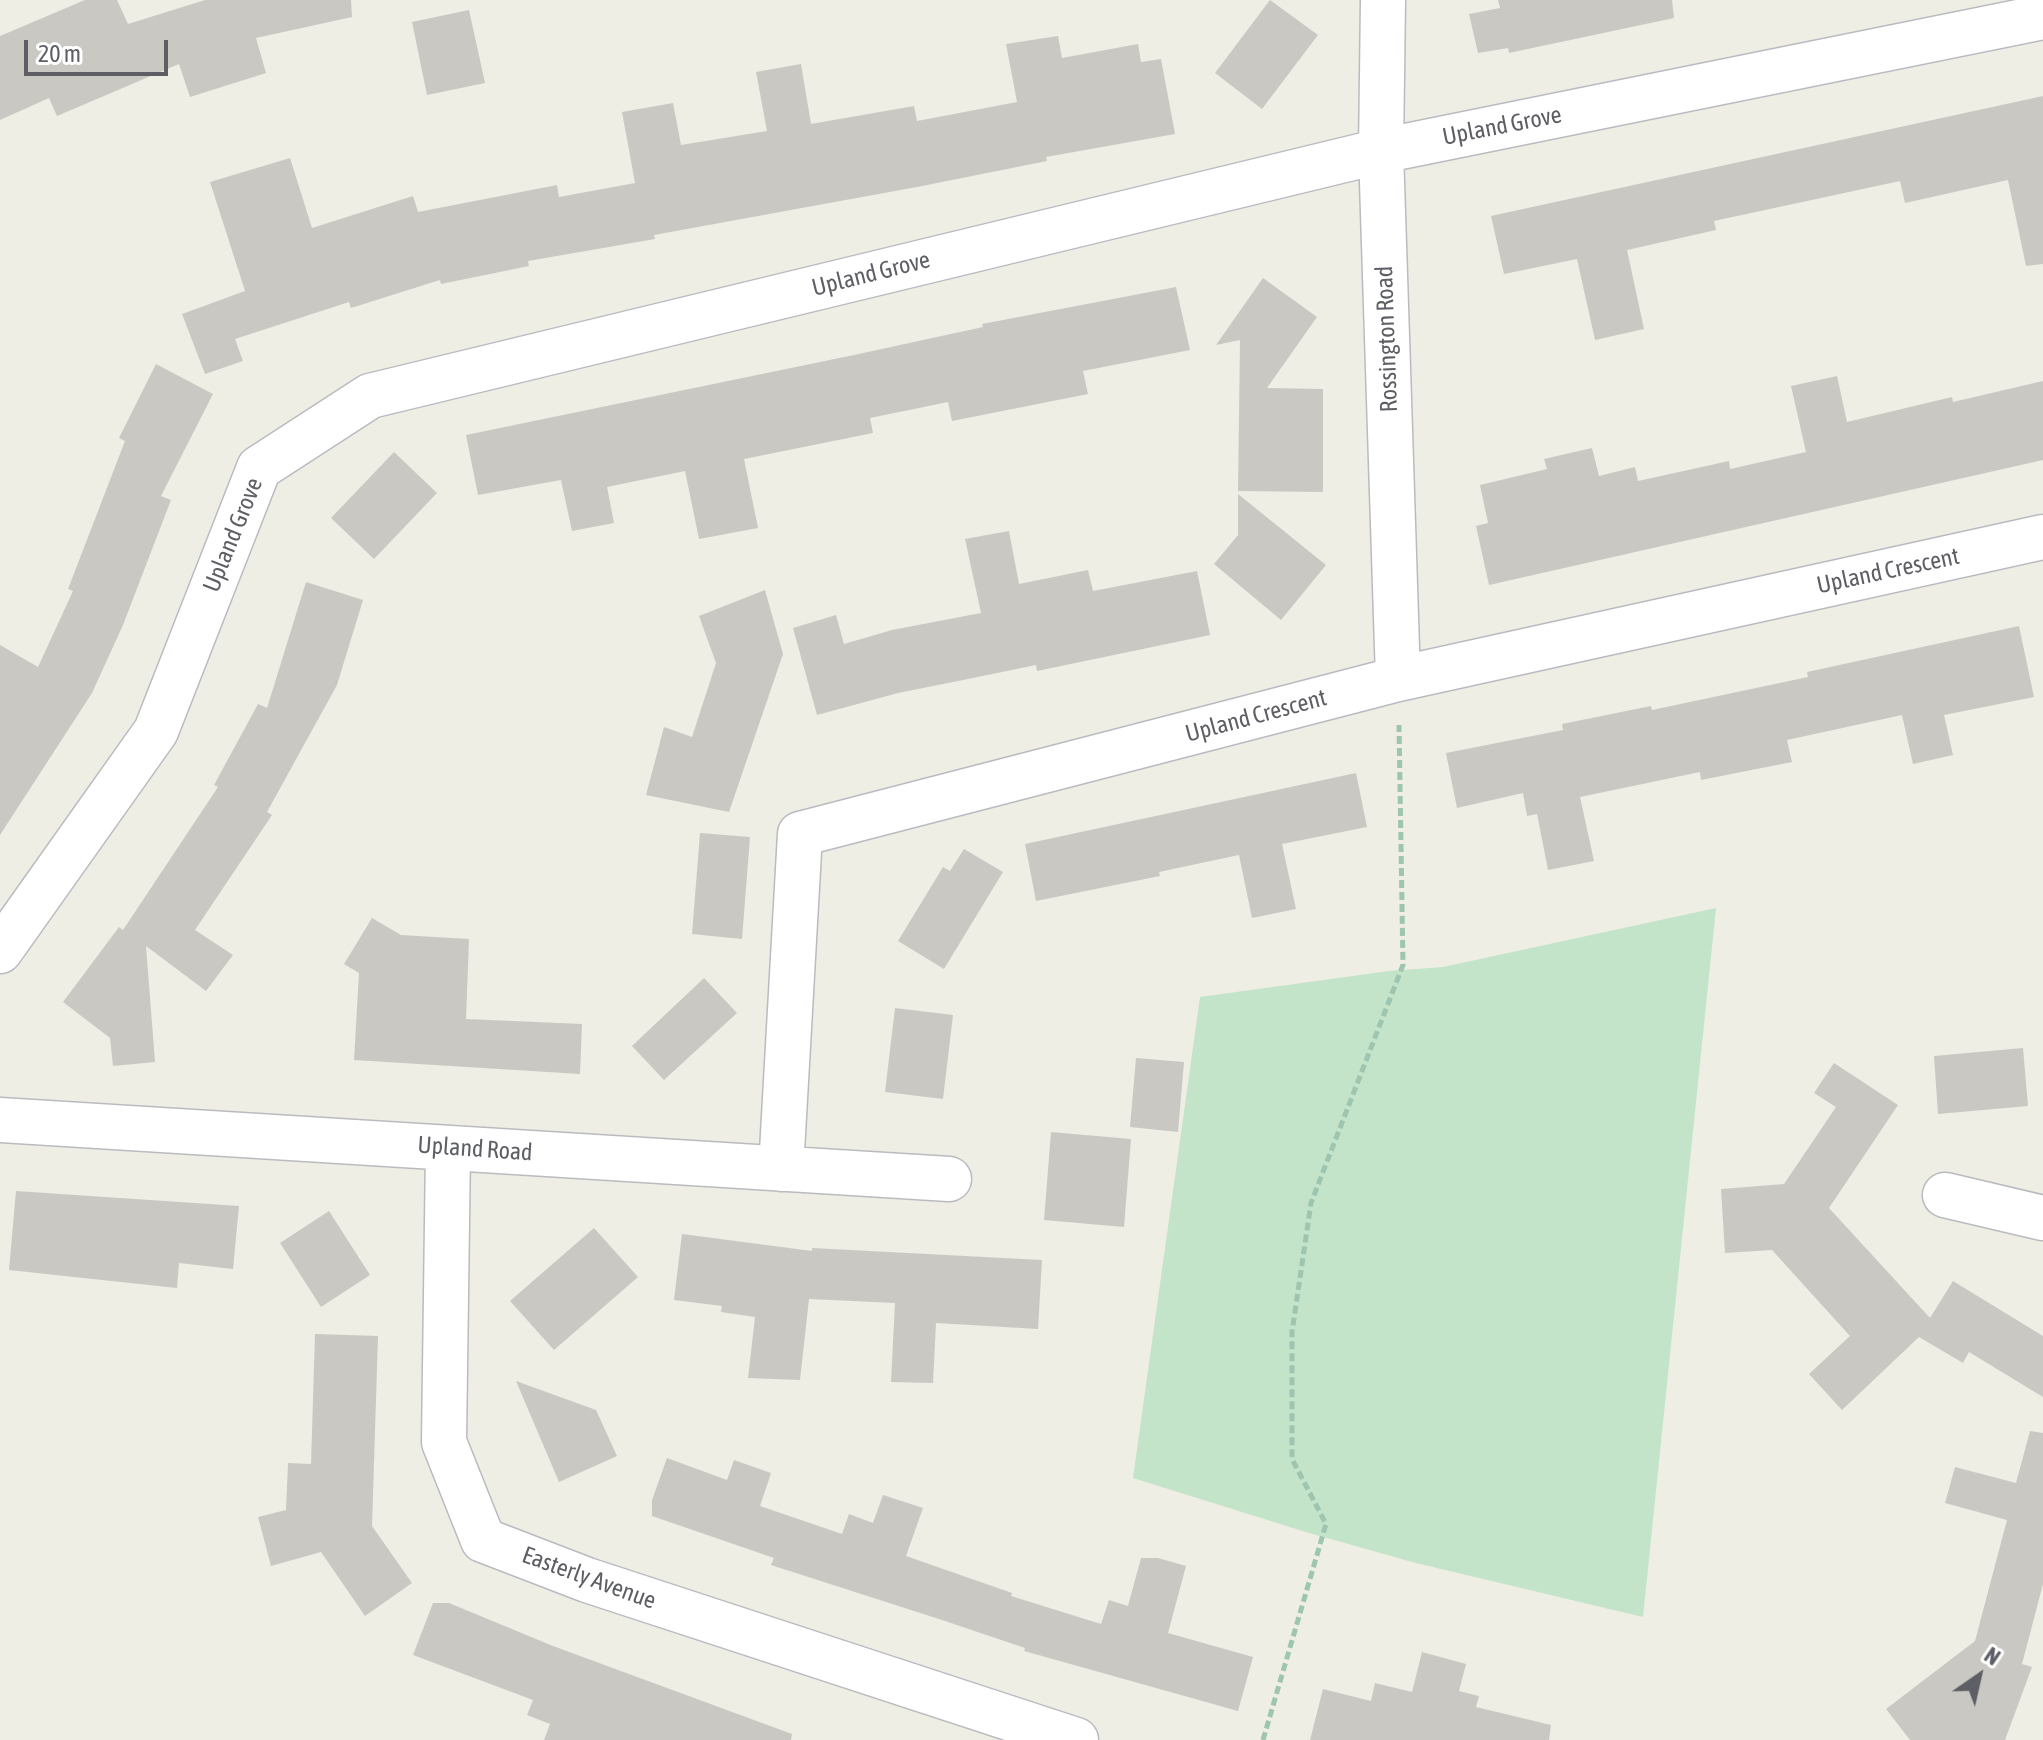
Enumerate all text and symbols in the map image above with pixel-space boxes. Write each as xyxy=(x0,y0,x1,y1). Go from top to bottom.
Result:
scale bar xyxy=(28,24,172,74)
text: 20 m xyxy=(38,40,81,67)
street label: Upland Grove xyxy=(1440,100,1564,152)
street label: Upland Grove xyxy=(809,245,933,303)
street label: Rossington Road xyxy=(1370,265,1404,413)
street label: Upland Grove xyxy=(197,474,269,596)
street label: Upland Crescent xyxy=(1814,542,1962,600)
street label: Upland Crescent xyxy=(1182,683,1330,749)
street label: Upland Road xyxy=(417,1131,533,1167)
street label: Easterly Avenue xyxy=(518,1540,660,1616)
north arrow xyxy=(1939,1636,2019,1716)
text: N xyxy=(1980,1642,2005,1671)

